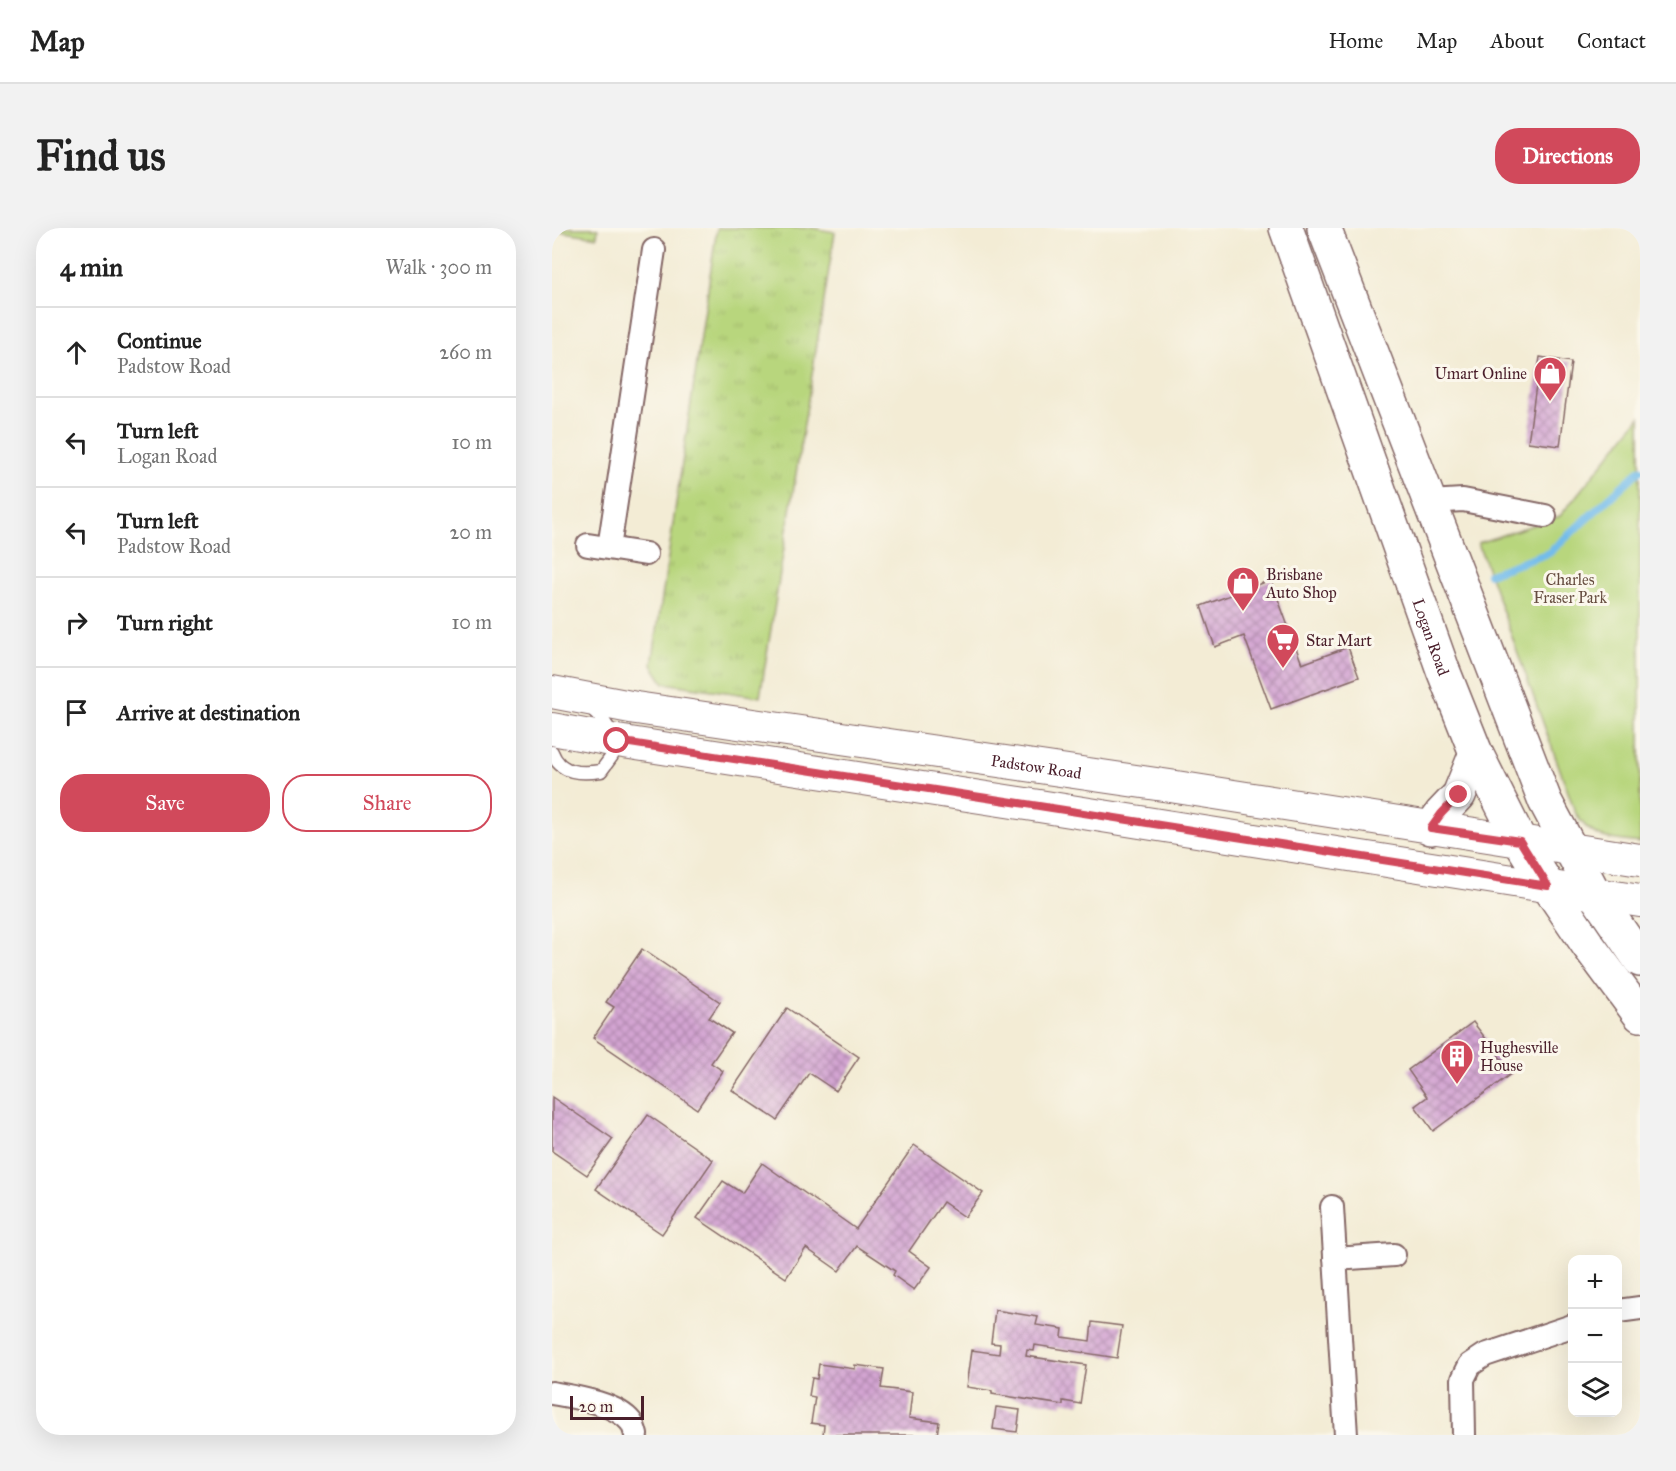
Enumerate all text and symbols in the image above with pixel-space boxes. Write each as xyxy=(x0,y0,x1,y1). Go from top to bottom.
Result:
text: Map xyxy=(30,24,85,59)
text: Home xyxy=(1328,28,1383,54)
text: Map xyxy=(1416,28,1457,54)
text: About xyxy=(1490,28,1544,54)
text: Contact xyxy=(1577,28,1646,54)
button: Directions xyxy=(1495,128,1640,184)
text: Find us xyxy=(36,130,166,182)
text: 4 min xyxy=(60,251,123,283)
text: Walk · 300 m xyxy=(385,255,492,279)
text: Continue xyxy=(117,327,202,354)
icon: ahead xyxy=(60,336,93,369)
text: 260 m xyxy=(439,340,492,364)
text: Padstow Road xyxy=(117,354,231,378)
shop icon: Umart Online xyxy=(1532,355,1568,402)
place label: Umart Online xyxy=(1435,364,1527,383)
text: Turn left xyxy=(117,417,199,444)
icon: left xyxy=(60,426,93,459)
text: 10 m xyxy=(451,430,492,454)
text: Logan Road xyxy=(117,444,218,468)
text: Turn left xyxy=(117,507,199,534)
icon: left xyxy=(60,516,93,549)
text: 20 m xyxy=(449,520,492,544)
text: Padstow Road xyxy=(117,534,231,558)
shop icon: Brisbane Auto Shop xyxy=(1225,565,1261,612)
place label: Brisbane Auto Shop xyxy=(1265,565,1337,602)
park label: Charles Fraser Park xyxy=(1533,570,1607,607)
street label: Logan Road xyxy=(1409,596,1454,678)
icon: right xyxy=(60,606,93,639)
text: Turn right xyxy=(117,609,213,636)
text: 10 m xyxy=(451,610,492,634)
supermarket icon: Star Mart xyxy=(1265,622,1301,669)
place label: Star Mart xyxy=(1306,631,1372,650)
icon: arrive xyxy=(60,696,93,729)
text: Arrive at destination xyxy=(117,699,300,726)
route start xyxy=(603,727,629,753)
street label: Padstow Road xyxy=(990,750,1083,782)
button: Save xyxy=(60,774,270,832)
button: Share xyxy=(282,774,492,832)
route end xyxy=(1445,781,1471,807)
building icon: Hughesville House xyxy=(1439,1038,1475,1085)
place label: Hughesville House xyxy=(1480,1038,1559,1075)
map controls xyxy=(1568,1255,1622,1417)
button: + xyxy=(1568,1255,1622,1309)
button: − xyxy=(1568,1309,1622,1363)
button: layers xyxy=(1568,1363,1622,1417)
scale bar xyxy=(570,1393,644,1420)
text: 20 m xyxy=(579,1397,613,1416)

